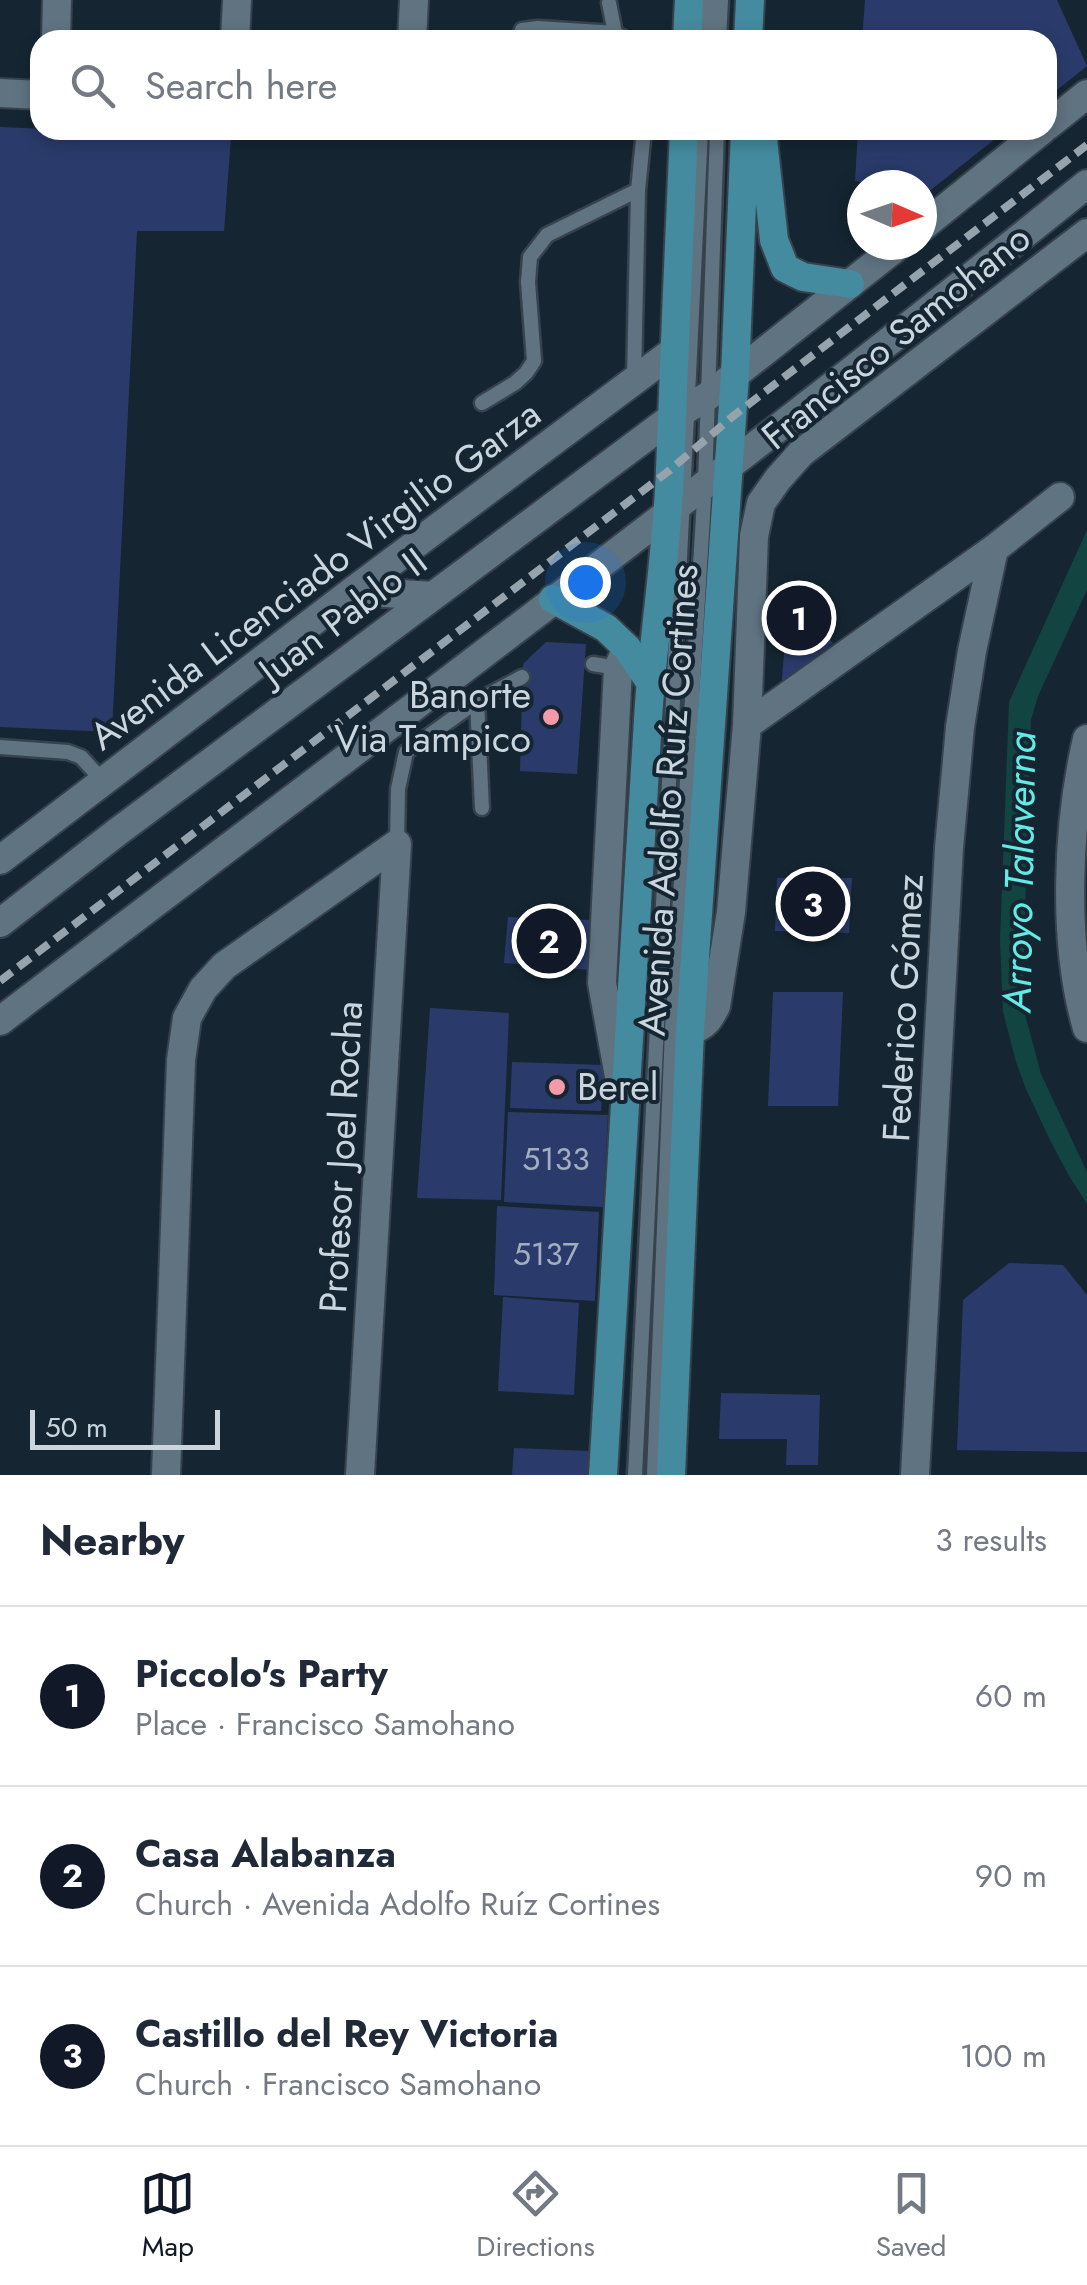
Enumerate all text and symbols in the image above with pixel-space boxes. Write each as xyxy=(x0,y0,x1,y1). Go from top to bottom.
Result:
search box xyxy=(30,30,1057,140)
icon: search xyxy=(65,58,120,113)
text: Search here xyxy=(145,58,337,113)
north arrow xyxy=(847,170,937,260)
street label: Francisco Samohano xyxy=(750,211,1042,462)
street label: Avenida Licenciado Virgilio Garza xyxy=(78,386,552,763)
street label: Juan Pablo II xyxy=(243,534,438,700)
your location xyxy=(560,557,611,608)
street label: Avenida Adolfo Ruíz Cortines xyxy=(624,562,711,1038)
pin: 1 xyxy=(766,580,832,656)
place label: Banorte Via Tampico xyxy=(334,667,531,766)
marker: Banorte Via Tampico xyxy=(540,706,562,728)
water label: Arroyo Talaverna xyxy=(988,731,1050,1014)
pin: 3 xyxy=(780,866,846,942)
street label: Federico Gómez xyxy=(868,873,937,1143)
pin: 2 xyxy=(516,904,582,978)
street label: Profesor Joel Rocha xyxy=(305,1000,376,1314)
place label: Berel xyxy=(577,1059,659,1114)
marker: Berel xyxy=(546,1076,568,1098)
house number: 5133 xyxy=(522,1136,590,1182)
house number: 5137 xyxy=(513,1231,579,1277)
scale bar xyxy=(30,1405,220,1450)
text: 50 m xyxy=(45,1407,108,1448)
text: Nearby xyxy=(40,1510,184,1571)
text: 3 results xyxy=(935,1517,1047,1563)
text: Piccolo's Party xyxy=(135,1646,388,1701)
text: 1 xyxy=(64,1673,81,1719)
text: 60 m xyxy=(975,1673,1047,1719)
text: Place · Francisco Samohano xyxy=(135,1701,515,1747)
text: Casa Alabanza xyxy=(135,1826,396,1881)
text: 2 xyxy=(62,1853,83,1899)
text: 90 m xyxy=(975,1853,1047,1899)
text: Church · Avenida Adolfo Ruíz Cortines xyxy=(135,1881,660,1927)
text: Castillo del Rey Victoria xyxy=(135,2006,559,2061)
text: 3 xyxy=(63,2033,82,2079)
text: 100 m xyxy=(960,2033,1047,2079)
text: Church · Francisco Samohano xyxy=(135,2061,541,2107)
tab: Map xyxy=(140,2166,195,2267)
tab: Directions xyxy=(476,2166,595,2267)
tab: Saved xyxy=(876,2166,947,2267)

